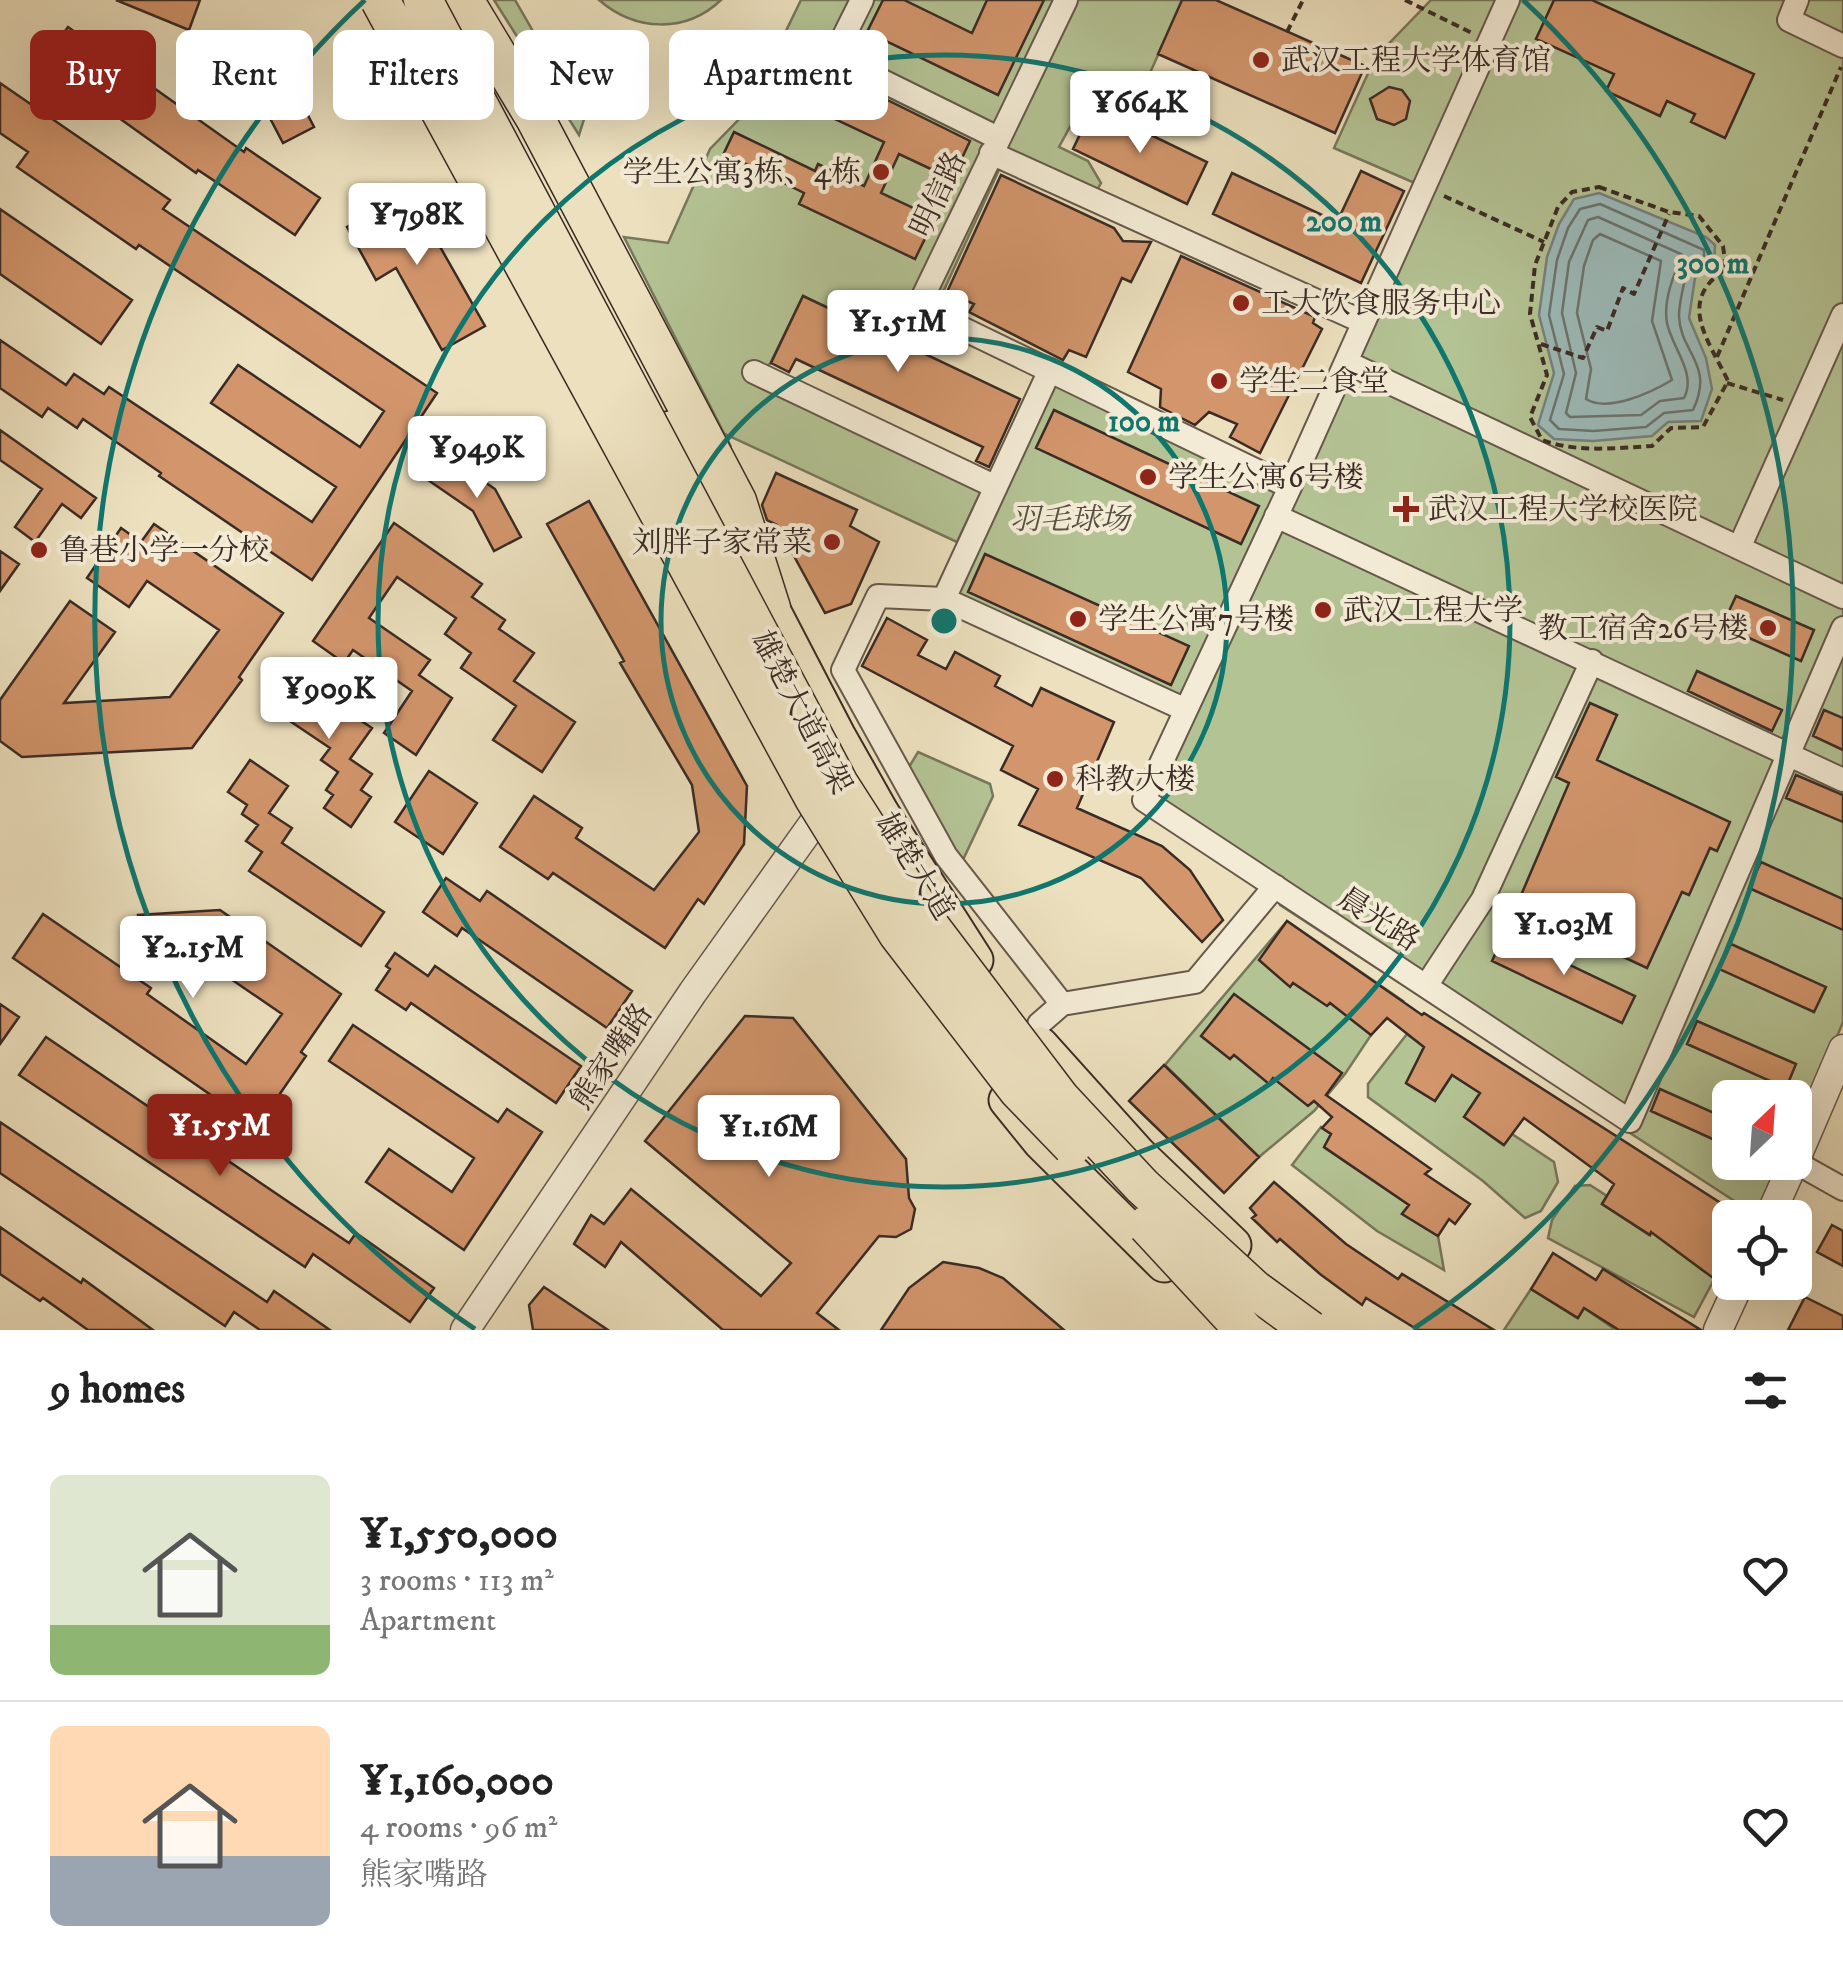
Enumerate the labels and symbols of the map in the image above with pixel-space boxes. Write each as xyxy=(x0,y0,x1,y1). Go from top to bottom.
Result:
place label: 武汉工程大学体育馆 xyxy=(1281,43,1551,80)
marker: 武汉工程大学体育馆 xyxy=(1250,49,1272,71)
pin: ¥664K xyxy=(1070,71,1210,156)
street label: 明信路 xyxy=(904,146,975,243)
place label: 学生公寓3栋、4栋 xyxy=(623,155,861,192)
marker: 学生公寓3栋、4栋 xyxy=(870,161,892,183)
pin: ¥798K xyxy=(347,183,487,268)
text: 200 m xyxy=(1306,204,1382,241)
text: 300 m xyxy=(1677,246,1750,283)
place label: 工大饮食服务中心 xyxy=(1261,286,1501,323)
pin: ¥1.51M xyxy=(817,290,979,375)
marker: 工大饮食服务中心 xyxy=(1230,292,1252,314)
place label: 学生二食堂 xyxy=(1239,364,1389,401)
marker: 学生二食堂 xyxy=(1208,370,1230,392)
text: 100 m xyxy=(1108,404,1181,441)
pin: ¥949K xyxy=(407,416,547,501)
place label: 学生公寓6号楼 xyxy=(1168,460,1364,497)
marker: 学生公寓6号楼 xyxy=(1137,466,1159,488)
place label: 武汉工程大学校医院 xyxy=(1428,492,1698,529)
marker: 武汉工程大学校医院 xyxy=(1393,496,1419,522)
park label: 羽毛球场 xyxy=(1010,502,1133,539)
place label: 刘胖子家常菜 xyxy=(632,525,812,562)
marker: 刘胖子家常菜 xyxy=(821,531,843,553)
place label: 鲁巷小学一分校 xyxy=(59,533,269,570)
marker: 鲁巷小学一分校 xyxy=(28,539,50,561)
place label: 武汉工程大学 xyxy=(1343,593,1523,630)
marker: 武汉工程大学 xyxy=(1312,599,1334,621)
place label: 学生公寓7号楼 xyxy=(1098,602,1294,639)
centre of rings xyxy=(926,603,962,639)
marker: 学生公寓7号楼 xyxy=(1067,608,1089,630)
place label: 教工宿舍26号楼 xyxy=(1538,611,1748,648)
marker: 教工宿舍26号楼 xyxy=(1757,617,1779,639)
street label: 雄楚大道高架 xyxy=(742,625,859,801)
pin: ¥909K xyxy=(259,657,399,742)
place label: 科教大楼 xyxy=(1075,762,1195,799)
marker: 科教大楼 xyxy=(1044,768,1066,790)
street label: 雄楚大道 xyxy=(866,806,961,927)
street label: 晨光路 xyxy=(1330,880,1426,960)
pin: ¥1.03M xyxy=(1483,893,1645,978)
pin: ¥2.15M xyxy=(112,916,274,1001)
street label: 熊家嘴路 xyxy=(563,997,661,1117)
north arrow xyxy=(1712,1080,1812,1180)
pin: ¥1.55M xyxy=(139,1094,301,1179)
pin: ¥1.16M xyxy=(688,1095,850,1180)

